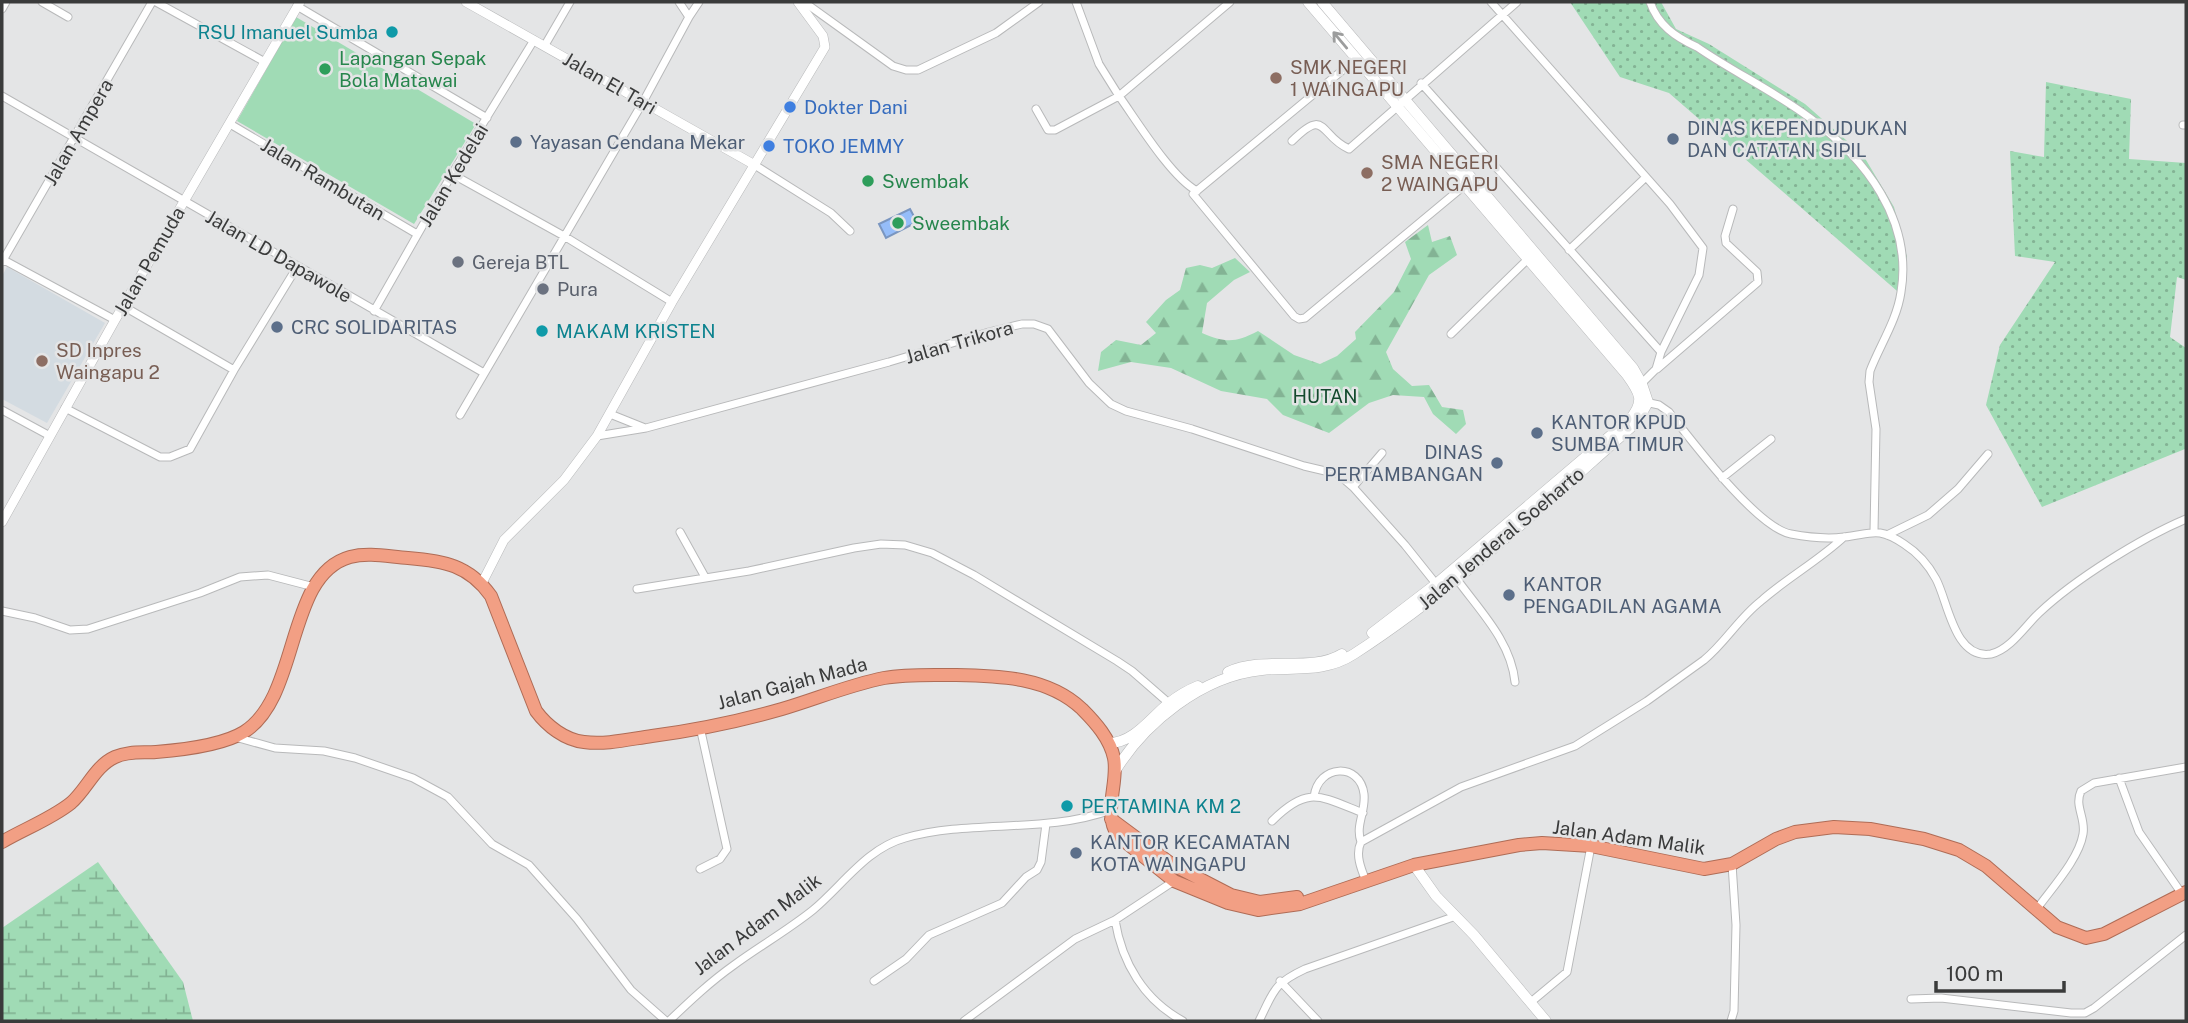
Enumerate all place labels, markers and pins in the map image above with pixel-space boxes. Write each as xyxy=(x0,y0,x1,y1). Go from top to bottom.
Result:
place label: RSU Imanuel Sumba xyxy=(197,21,378,43)
marker: RSU Imanuel Sumba xyxy=(384,24,400,40)
place label: Lapangan Sepak Bola Matawai xyxy=(339,47,487,91)
place label: SMK NEGERI 1 WAINGAPU xyxy=(1290,56,1407,100)
marker: Lapangan Sepak Bola Matawai xyxy=(317,61,333,77)
marker: SMK NEGERI 1 WAINGAPU xyxy=(1268,70,1284,86)
place label: Dokter Dani xyxy=(804,96,908,118)
marker: Dokter Dani xyxy=(782,99,798,115)
place label: DINAS KEPENDUDUKAN DAN CATATAN SIPIL xyxy=(1687,117,1908,161)
place label: Yayasan Cendana Mekar xyxy=(530,131,745,153)
marker: DINAS KEPENDUDUKAN DAN CATATAN SIPIL xyxy=(1665,131,1681,147)
marker: Yayasan Cendana Mekar xyxy=(508,134,524,150)
place label: TOKO JEMMY xyxy=(783,135,905,157)
marker: TOKO JEMMY xyxy=(761,138,777,154)
place label: SMA NEGERI 2 WAINGAPU xyxy=(1381,151,1499,195)
marker: SMA NEGERI 2 WAINGAPU xyxy=(1359,165,1375,181)
place label: Swembak xyxy=(882,170,969,192)
marker: Swembak xyxy=(860,173,876,189)
place label: Sweembak xyxy=(912,212,1010,234)
marker: Sweembak xyxy=(890,215,906,231)
place label: Gereja BTL xyxy=(472,251,569,273)
marker: Gereja BTL xyxy=(450,254,466,270)
place label: Pura xyxy=(557,278,598,300)
marker: Pura xyxy=(535,281,551,297)
place label: CRC SOLIDARITAS xyxy=(291,316,457,338)
marker: CRC SOLIDARITAS xyxy=(269,319,285,335)
place label: MAKAM KRISTEN xyxy=(556,320,716,342)
marker: MAKAM KRISTEN xyxy=(534,323,550,339)
place label: SD Inpres Waingapu 2 xyxy=(56,339,160,383)
marker: SD Inpres Waingapu 2 xyxy=(34,353,50,369)
place label: KANTOR KPUD SUMBA TIMUR xyxy=(1551,411,1686,455)
marker: KANTOR KPUD SUMBA TIMUR xyxy=(1529,425,1545,441)
place label: DINAS PERTAMBANGAN xyxy=(1324,441,1483,485)
marker: DINAS PERTAMBANGAN xyxy=(1489,455,1505,471)
place label: KANTOR PENGADILAN AGAMA xyxy=(1523,573,1722,617)
marker: KANTOR PENGADILAN AGAMA xyxy=(1501,587,1517,603)
place label: PERTAMINA KM 2 xyxy=(1081,795,1241,817)
marker: PERTAMINA KM 2 xyxy=(1059,798,1075,814)
place label: KANTOR KECAMATAN KOTA WAINGAPU xyxy=(1090,831,1291,875)
marker: KANTOR KECAMATAN KOTA WAINGAPU xyxy=(1068,845,1084,861)

